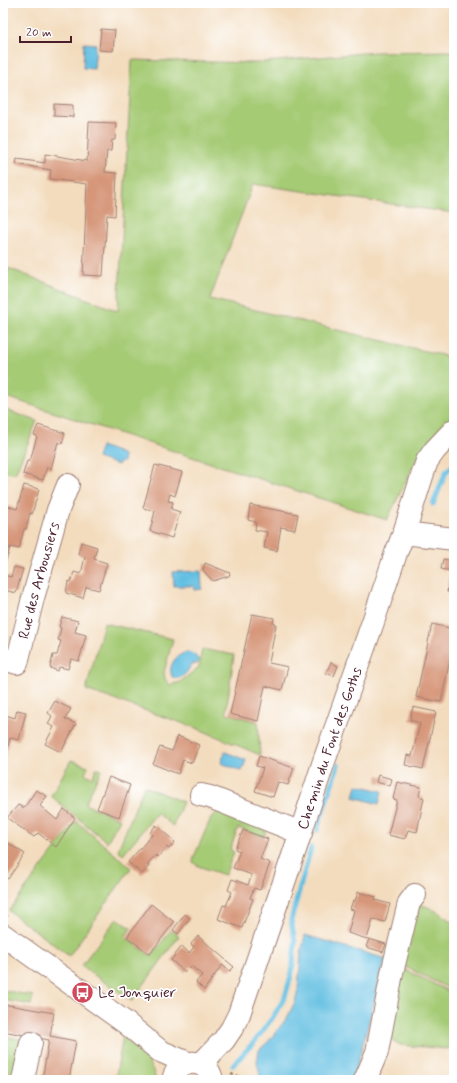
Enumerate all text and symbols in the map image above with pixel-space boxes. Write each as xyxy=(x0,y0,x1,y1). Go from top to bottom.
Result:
scale bar xyxy=(20,18,71,44)
text: 20 m xyxy=(26,25,52,41)
street label: Rue des Arbousiers xyxy=(14,519,65,641)
street label: Chemin du Font des Goths xyxy=(293,664,367,832)
bus stop icon: Le Jonquier xyxy=(70,979,96,1005)
place label: Le Jonquier xyxy=(98,983,176,1003)

